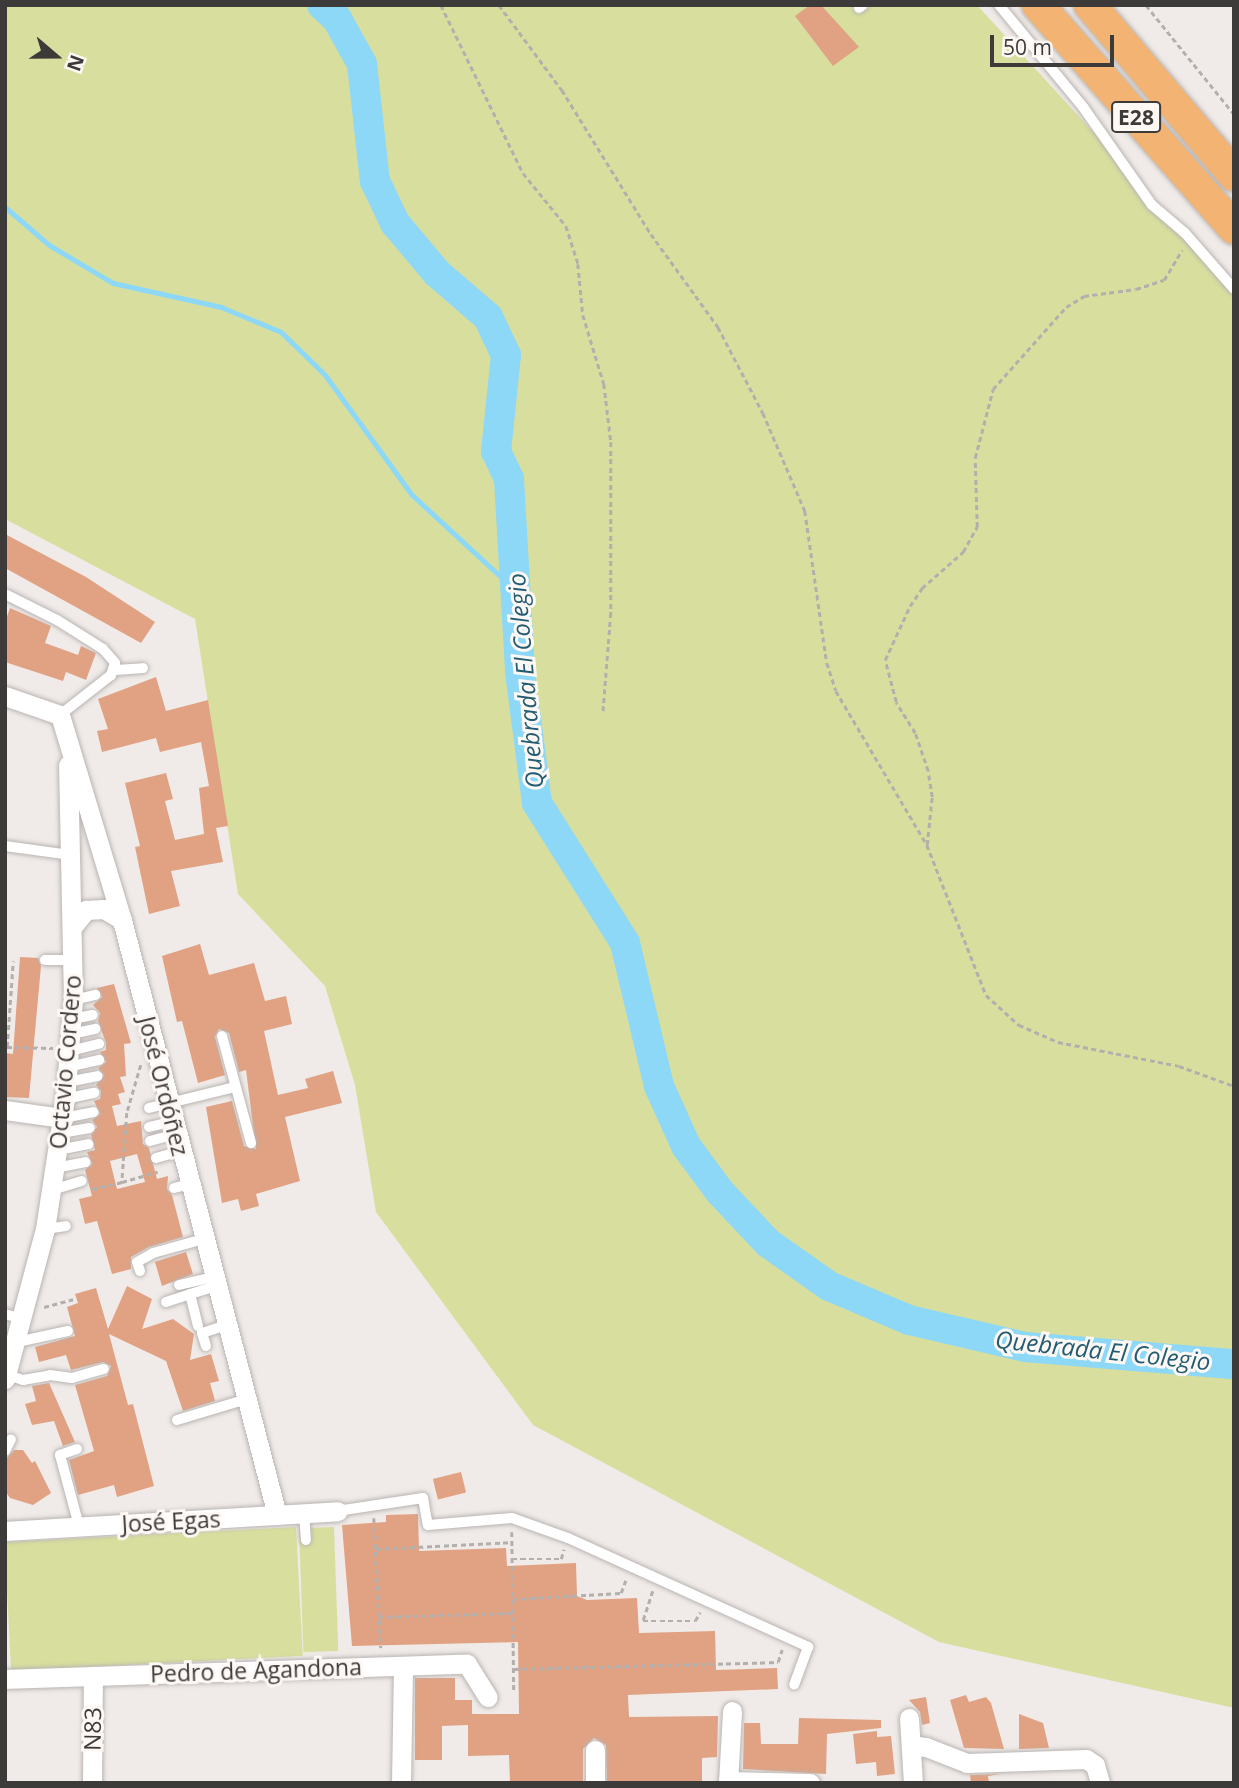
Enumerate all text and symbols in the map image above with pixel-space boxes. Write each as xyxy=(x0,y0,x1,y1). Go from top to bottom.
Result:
north arrow xyxy=(21,21,91,91)
scale bar xyxy=(994,21,1118,65)
text: 50 m xyxy=(1003,33,1052,61)
text: N xyxy=(61,51,91,75)
road number: E28 xyxy=(1110,100,1162,134)
water label: Quebrada El Colegio xyxy=(501,572,549,790)
street label: Octavio Cordero xyxy=(44,974,86,1150)
street label: José Ordóñez xyxy=(133,1013,195,1159)
water label: Quebrada El Colegio xyxy=(994,1324,1212,1376)
street label: José Egas xyxy=(121,1505,221,1537)
street label: Pedro de Agandona xyxy=(150,1653,362,1687)
street label: N83 xyxy=(78,1707,106,1751)

